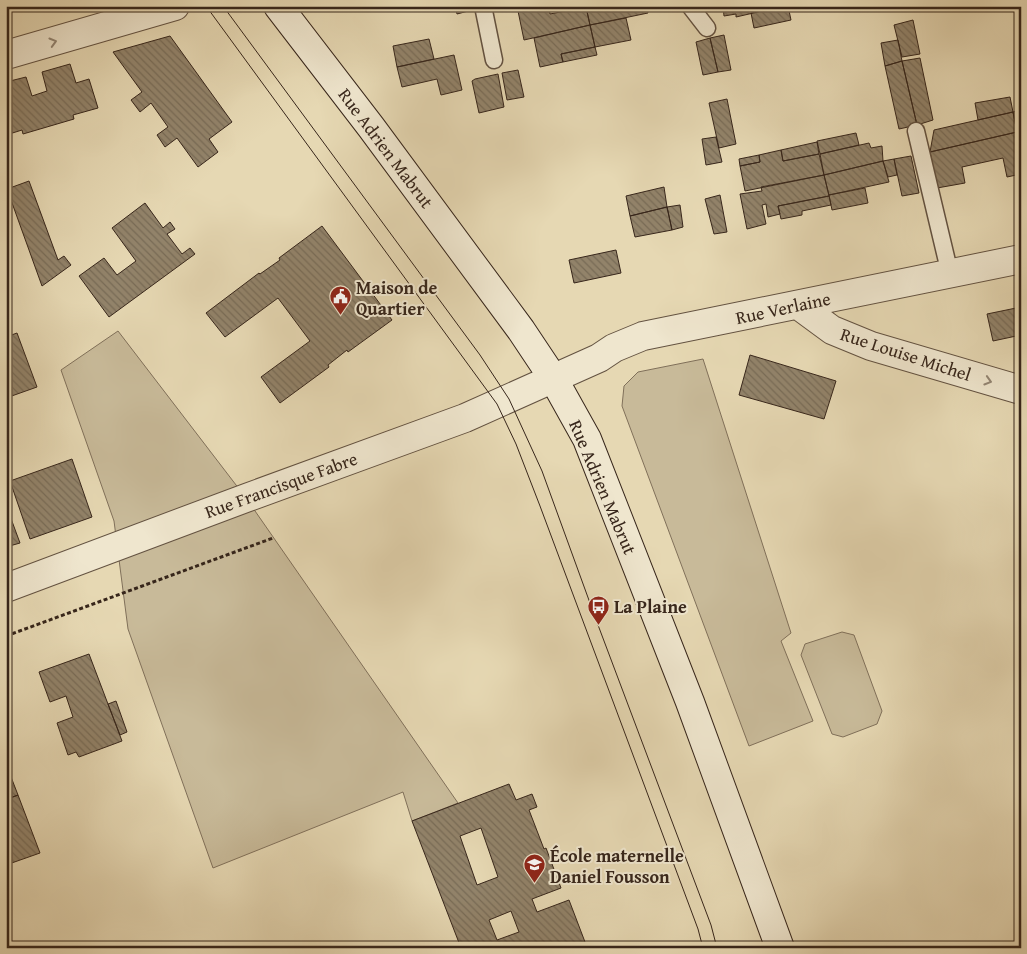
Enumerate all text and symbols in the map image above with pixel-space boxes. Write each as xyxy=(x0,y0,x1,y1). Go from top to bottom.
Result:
one-way arrow xyxy=(49,37,57,47)
street label: Rue Adrien Mabrut xyxy=(332,82,441,214)
place label: Maison de Quartier xyxy=(356,274,438,322)
public building icon: Maison de Quartier xyxy=(328,285,352,316)
street label: Rue Verlaine xyxy=(733,285,833,331)
street label: Rue Louise Michel xyxy=(837,320,975,388)
one-way arrow xyxy=(983,375,991,385)
street label: Rue Adrien Mabrut xyxy=(562,415,644,559)
street label: Rue Francisque Fabre xyxy=(201,445,361,525)
place label: La Plaine xyxy=(614,593,687,620)
bus stop icon: La Plaine xyxy=(586,594,610,625)
place label: École maternelle Daniel Fousson xyxy=(550,842,684,890)
school or university icon: École maternelle Daniel Fousson xyxy=(522,853,546,884)

